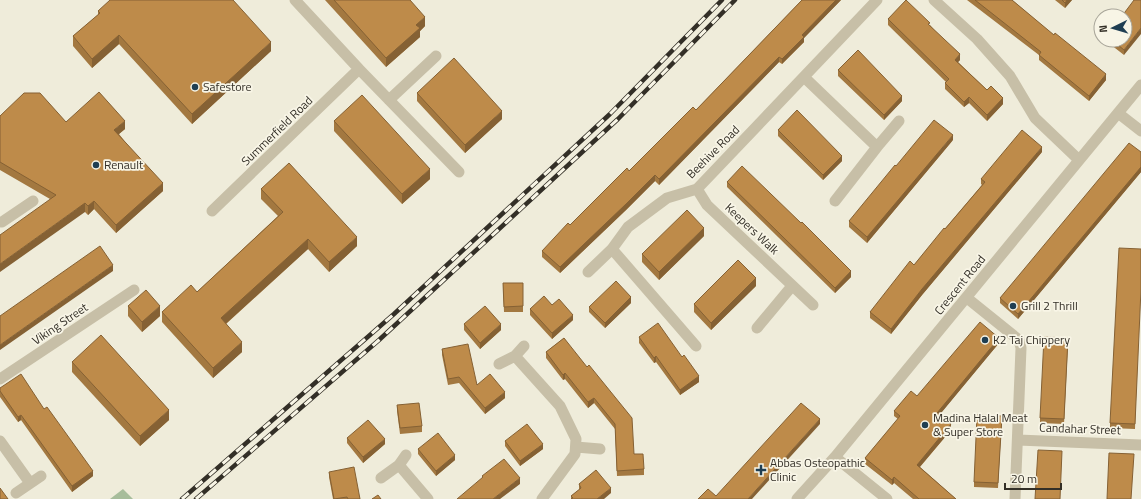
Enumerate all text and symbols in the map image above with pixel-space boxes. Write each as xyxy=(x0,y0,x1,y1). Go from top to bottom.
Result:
north arrow xyxy=(1093,8,1133,48)
text: N xyxy=(1095,24,1111,33)
place label: Safestore xyxy=(203,77,252,96)
marker: Safestore xyxy=(190,82,200,92)
street label: Summerfield Road xyxy=(236,91,317,170)
street label: Beehive Road xyxy=(682,121,744,183)
place label: Renault xyxy=(104,155,144,174)
marker: Renault xyxy=(91,160,101,170)
street label: Keepers Walk xyxy=(721,198,784,259)
street label: Crescent Road xyxy=(929,250,990,319)
place label: Grill 2 Thrill xyxy=(1021,296,1078,315)
street label: Viking Street xyxy=(28,297,92,349)
marker: Grill 2 Thrill xyxy=(1008,301,1018,311)
place label: K2 Taj Chippery xyxy=(993,330,1070,349)
marker: K2 Taj Chippery xyxy=(980,335,990,345)
place label: Madina Halal Meat & Super Store xyxy=(933,408,1029,441)
street label: Candahar Street xyxy=(1039,418,1122,439)
marker: Madina Halal Meat & Super Store xyxy=(920,420,930,430)
place label: Abbas Osteopathic Clinic xyxy=(770,453,865,486)
marker: Abbas Osteopathic Clinic xyxy=(755,464,767,476)
scale bar xyxy=(1005,465,1061,491)
text: 20 m xyxy=(1011,469,1037,488)

